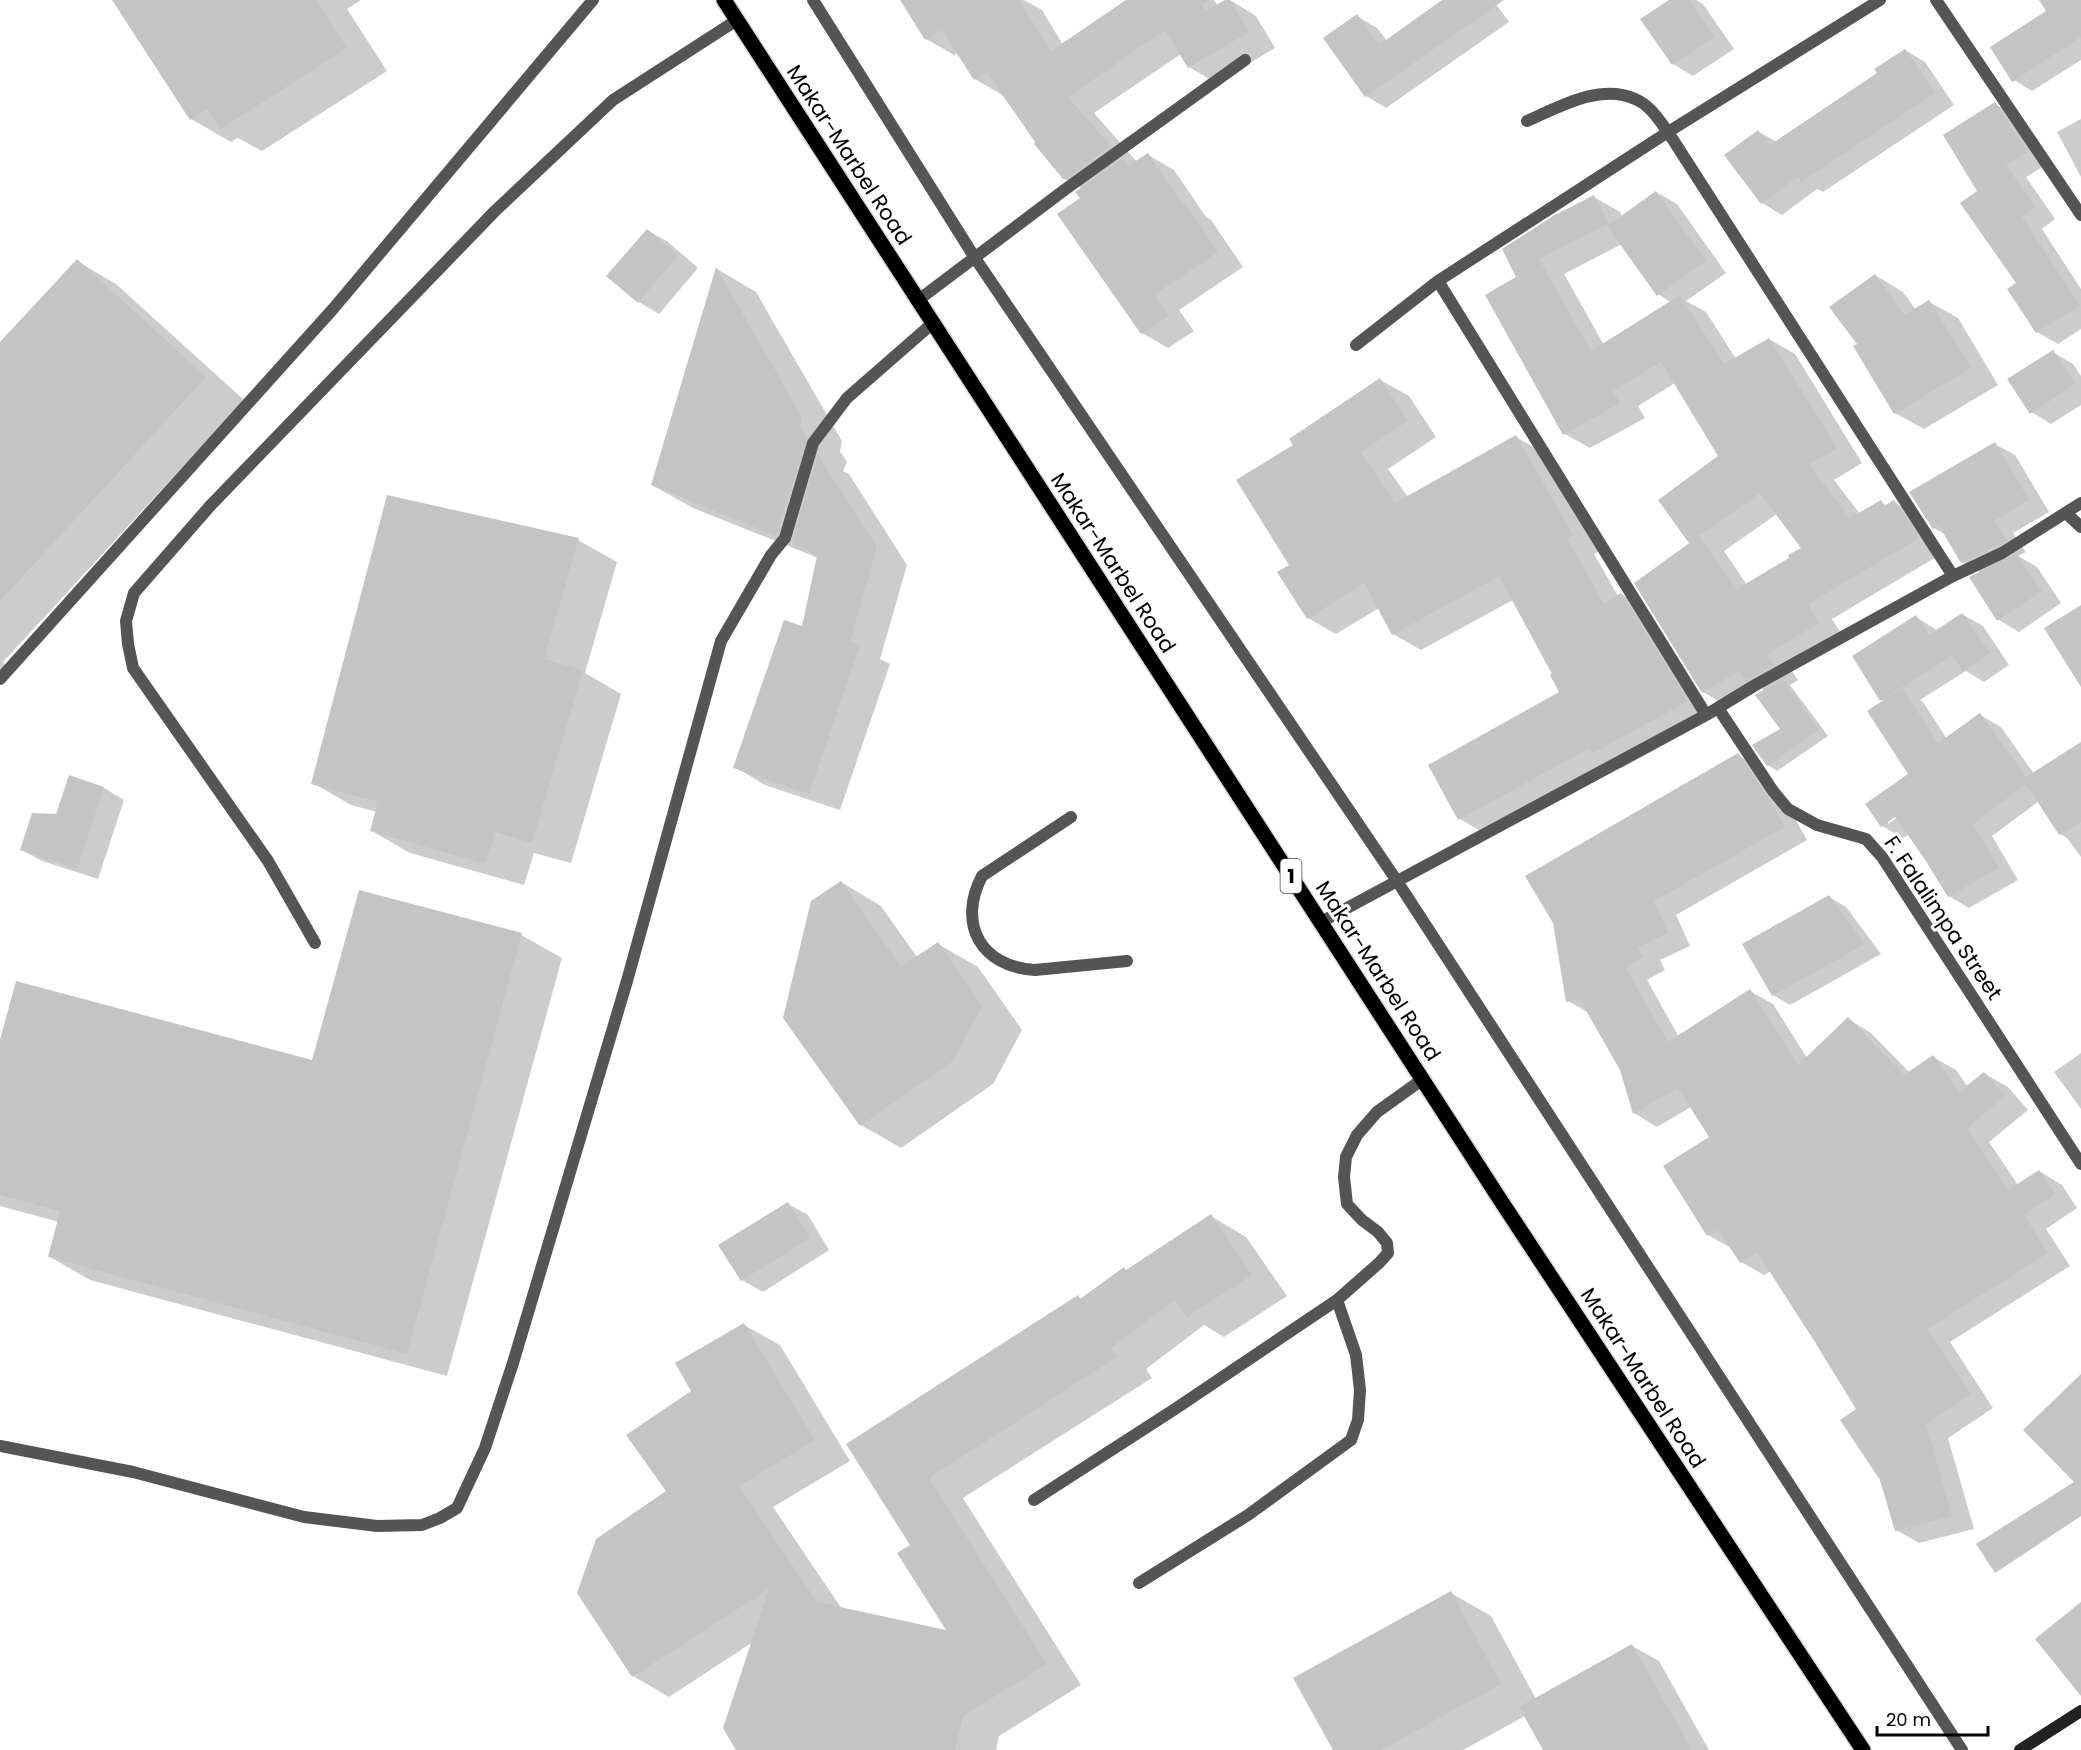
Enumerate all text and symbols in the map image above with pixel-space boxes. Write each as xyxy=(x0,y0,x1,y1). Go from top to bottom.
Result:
street label: Makar-Marbel Road xyxy=(780,59,919,250)
street label: Makar-Marbel Road xyxy=(1044,467,1183,658)
street label: F. Falalimpa Street xyxy=(1878,830,2009,1006)
road number: 1 xyxy=(1280,859,1302,893)
street label: Makar-Marbel Road xyxy=(1309,875,1448,1066)
street label: Makar-Marbel Road xyxy=(1574,1282,1713,1473)
scale bar xyxy=(1877,1699,1988,1737)
text: 20 m xyxy=(1886,1707,1931,1732)

